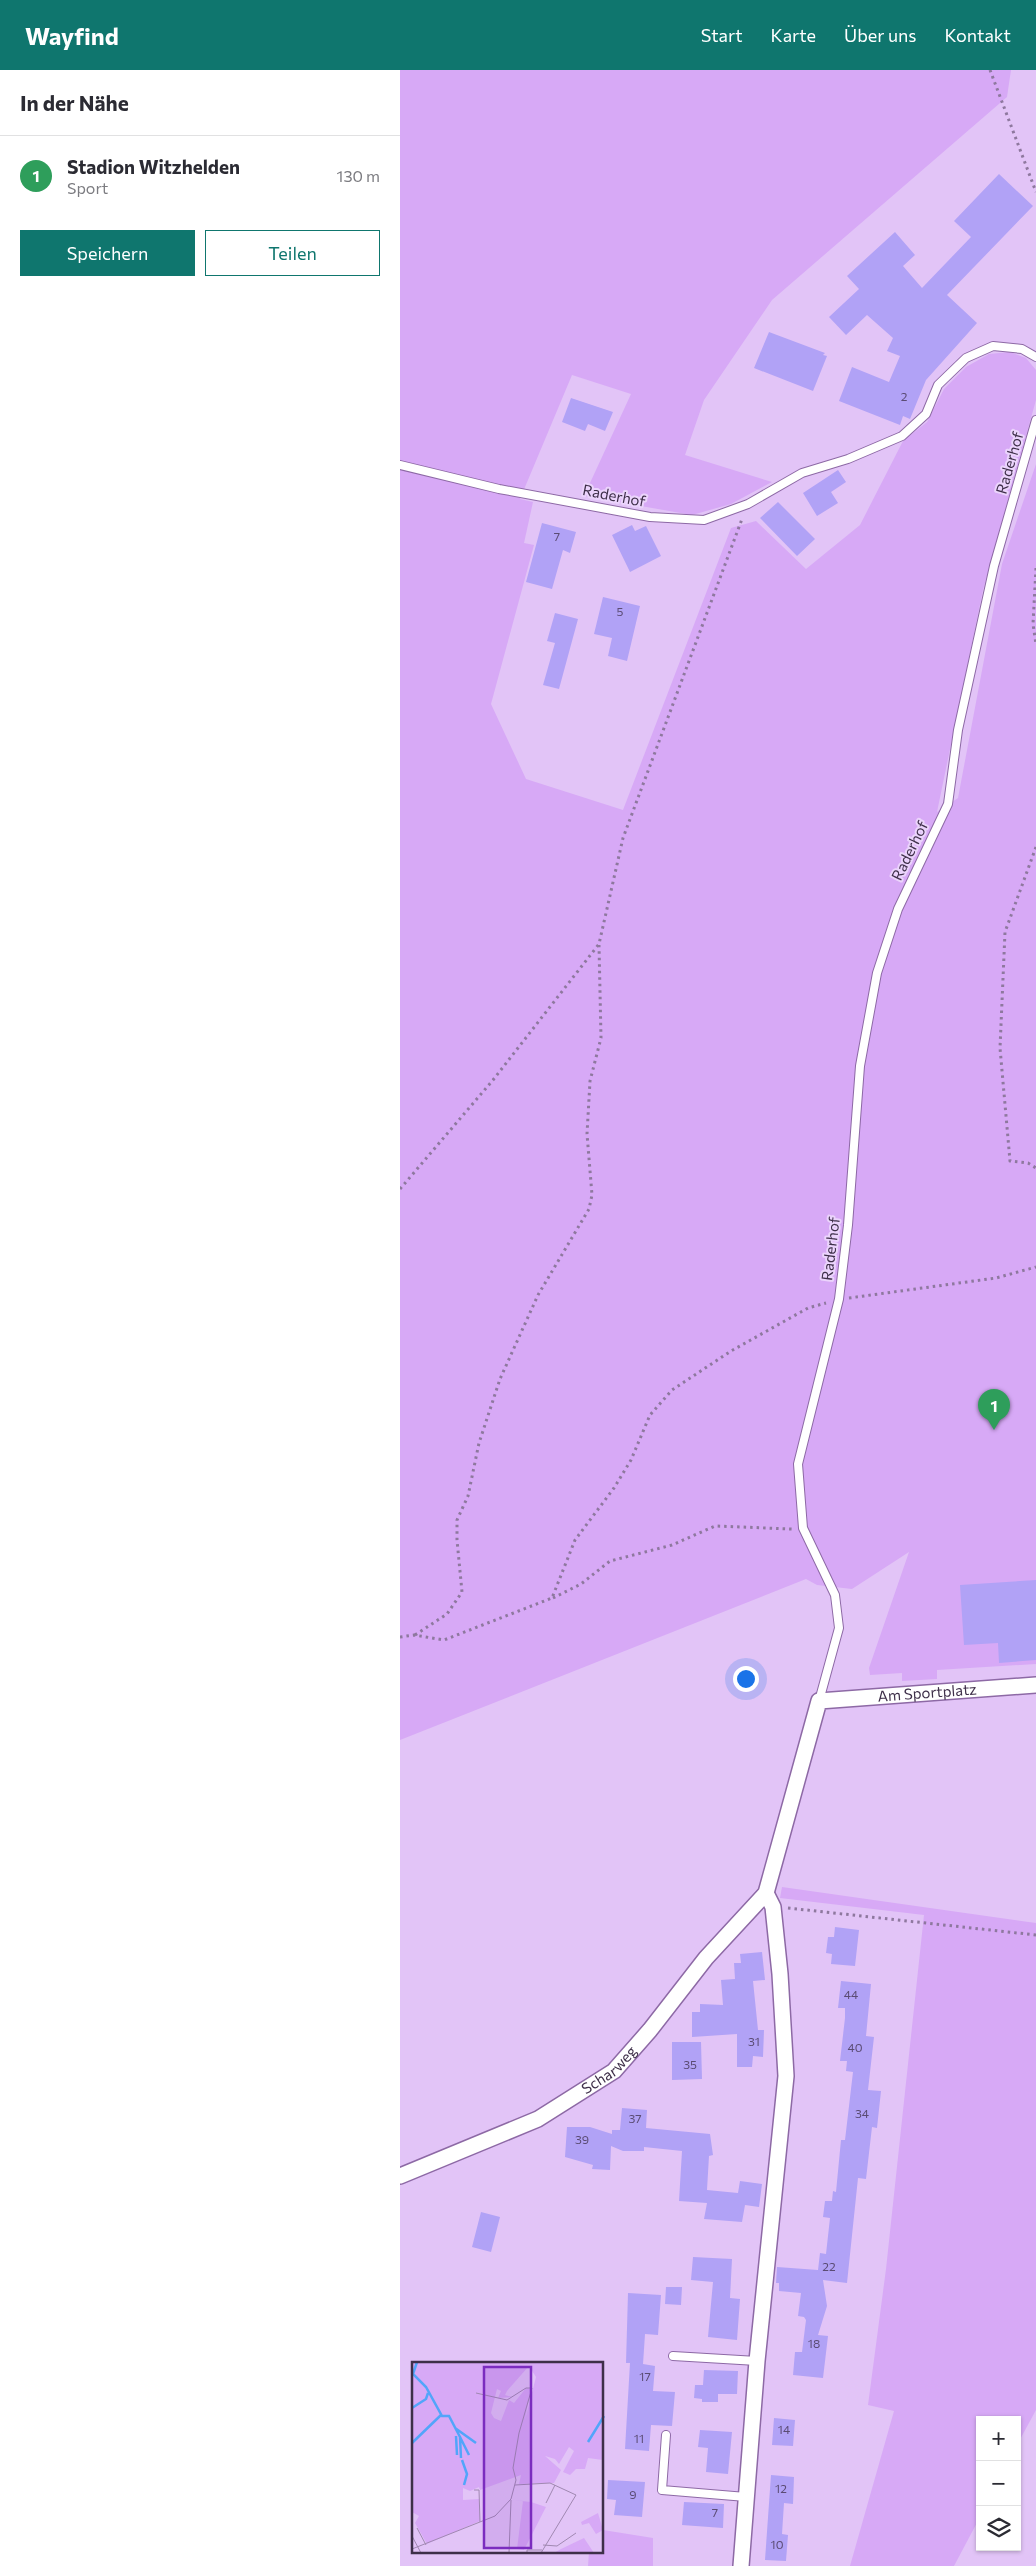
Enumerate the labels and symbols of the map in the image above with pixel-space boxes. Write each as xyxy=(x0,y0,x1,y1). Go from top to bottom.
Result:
house number: 2 xyxy=(901,389,908,403)
street label: Raderhof xyxy=(992,430,1027,496)
street label: Raderhof xyxy=(581,480,647,510)
house number: 7 xyxy=(554,529,560,543)
house number: 5 xyxy=(617,604,624,618)
street label: Raderhof xyxy=(887,818,931,883)
street label: Raderhof xyxy=(817,1216,843,1282)
pin: 1 xyxy=(978,1389,1010,1430)
your location xyxy=(733,1666,759,1692)
street label: Am Sportplatz xyxy=(877,1679,977,1705)
house number: 44 xyxy=(844,1987,858,2001)
house number: 31 xyxy=(748,2034,760,2048)
house number: 40 xyxy=(847,2040,863,2054)
street label: Scharweg xyxy=(578,2042,640,2097)
house number: 35 xyxy=(683,2057,697,2071)
house number: 34 xyxy=(855,2106,869,2120)
house number: 37 xyxy=(628,2111,642,2125)
house number: 39 xyxy=(575,2132,589,2146)
house number: 22 xyxy=(822,2259,836,2273)
house number: 18 xyxy=(808,2336,820,2350)
inset map xyxy=(412,2362,604,2554)
house number: 17 xyxy=(639,2369,651,2383)
house number: 14 xyxy=(778,2422,790,2436)
house number: 11 xyxy=(634,2431,644,2445)
house number: 12 xyxy=(775,2481,787,2495)
house number: 9 xyxy=(629,2487,637,2501)
house number: 7 xyxy=(712,2505,718,2519)
house number: 10 xyxy=(771,2537,784,2551)

